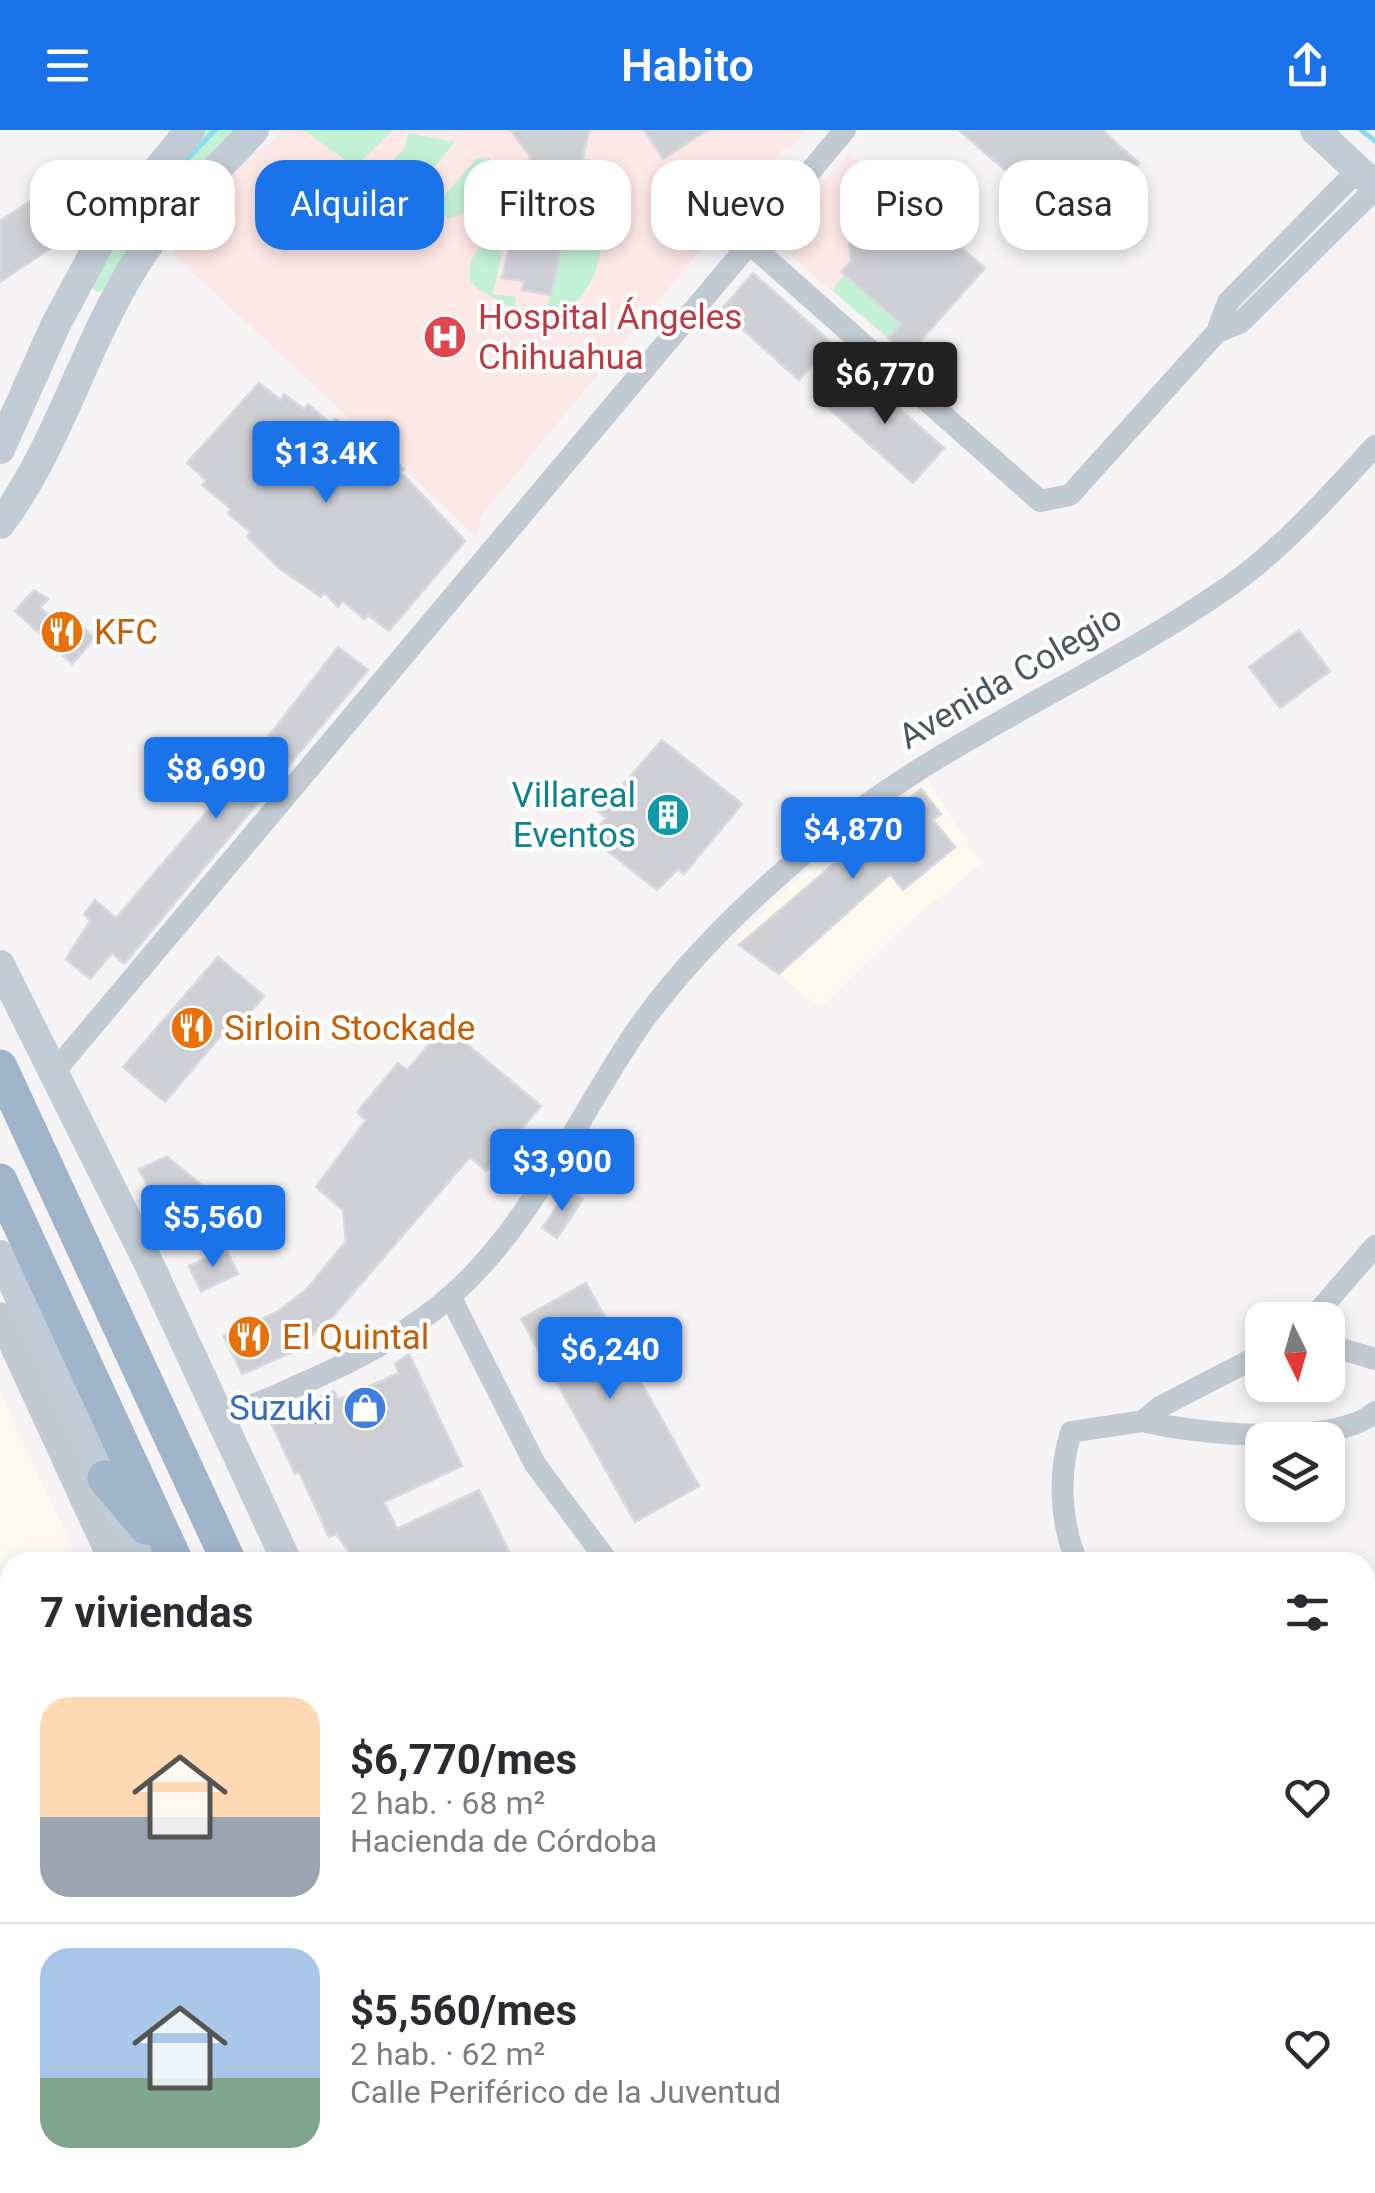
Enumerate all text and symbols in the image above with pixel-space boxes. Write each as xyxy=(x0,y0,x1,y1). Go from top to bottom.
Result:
icon: menu xyxy=(40,38,95,93)
icon: share xyxy=(1280,38,1335,93)
text: Habito xyxy=(621,39,754,92)
chip: Comprar xyxy=(30,160,235,250)
chip: Alquilar xyxy=(255,160,444,250)
chip: Filtros xyxy=(464,160,631,250)
chip: Nuevo xyxy=(651,160,820,250)
chip: Piso xyxy=(840,160,979,250)
chip: Casa xyxy=(999,160,1148,250)
place label: Hospital Ángeles Chihuahua xyxy=(478,297,742,378)
hospital icon: Hospital Ángeles Chihuahua xyxy=(422,314,468,360)
pin: $6,770 xyxy=(804,342,966,427)
text: $6,770 xyxy=(835,355,935,393)
pin: $13.4K xyxy=(245,421,407,506)
text: $13.4K xyxy=(274,434,378,472)
street label: Avenida Colegio xyxy=(892,597,1129,758)
restaurant icon: KFC xyxy=(39,609,85,655)
place label: KFC xyxy=(94,612,158,653)
pin: $8,690 xyxy=(135,737,297,822)
text: $8,690 xyxy=(166,750,266,788)
place label: Villareal Eventos xyxy=(512,775,636,856)
building icon: Villareal Eventos xyxy=(645,792,691,838)
pin: $4,870 xyxy=(772,797,934,882)
text: $4,870 xyxy=(803,810,903,848)
restaurant icon: Sirloin Stockade xyxy=(169,1005,215,1051)
place label: Sirloin Stockade xyxy=(224,1008,475,1049)
pin: $3,900 xyxy=(481,1129,643,1214)
text: $3,900 xyxy=(512,1142,612,1180)
pin: $5,560 xyxy=(132,1185,294,1270)
text: $5,560 xyxy=(163,1198,263,1236)
north arrow xyxy=(1245,1302,1345,1402)
map controls xyxy=(1245,1302,1345,1522)
restaurant icon: El Quintal xyxy=(226,1314,272,1360)
place label: El Quintal xyxy=(282,1317,429,1358)
pin: $6,240 xyxy=(529,1317,691,1402)
text: $6,240 xyxy=(560,1330,660,1368)
shop icon: Suzuki xyxy=(342,1385,388,1431)
place label: Suzuki xyxy=(229,1388,332,1429)
button: layers xyxy=(1245,1422,1345,1522)
icon: filters xyxy=(1280,1585,1335,1640)
text: 7 viviendas xyxy=(40,1588,253,1637)
text: $6,770/mes xyxy=(350,1735,577,1784)
icon: home xyxy=(120,1737,240,1857)
icon: heart xyxy=(1280,1770,1335,1825)
text: 2 hab. · 68 m² xyxy=(350,1784,545,1822)
text: Hacienda de Córdoba xyxy=(350,1822,657,1860)
text: $5,560/mes xyxy=(350,1986,577,2035)
icon: home xyxy=(120,1988,240,2108)
icon: heart xyxy=(1280,2021,1335,2076)
text: 2 hab. · 62 m² xyxy=(350,2035,545,2073)
text: Calle Periférico de la Juventud xyxy=(350,2073,781,2111)

